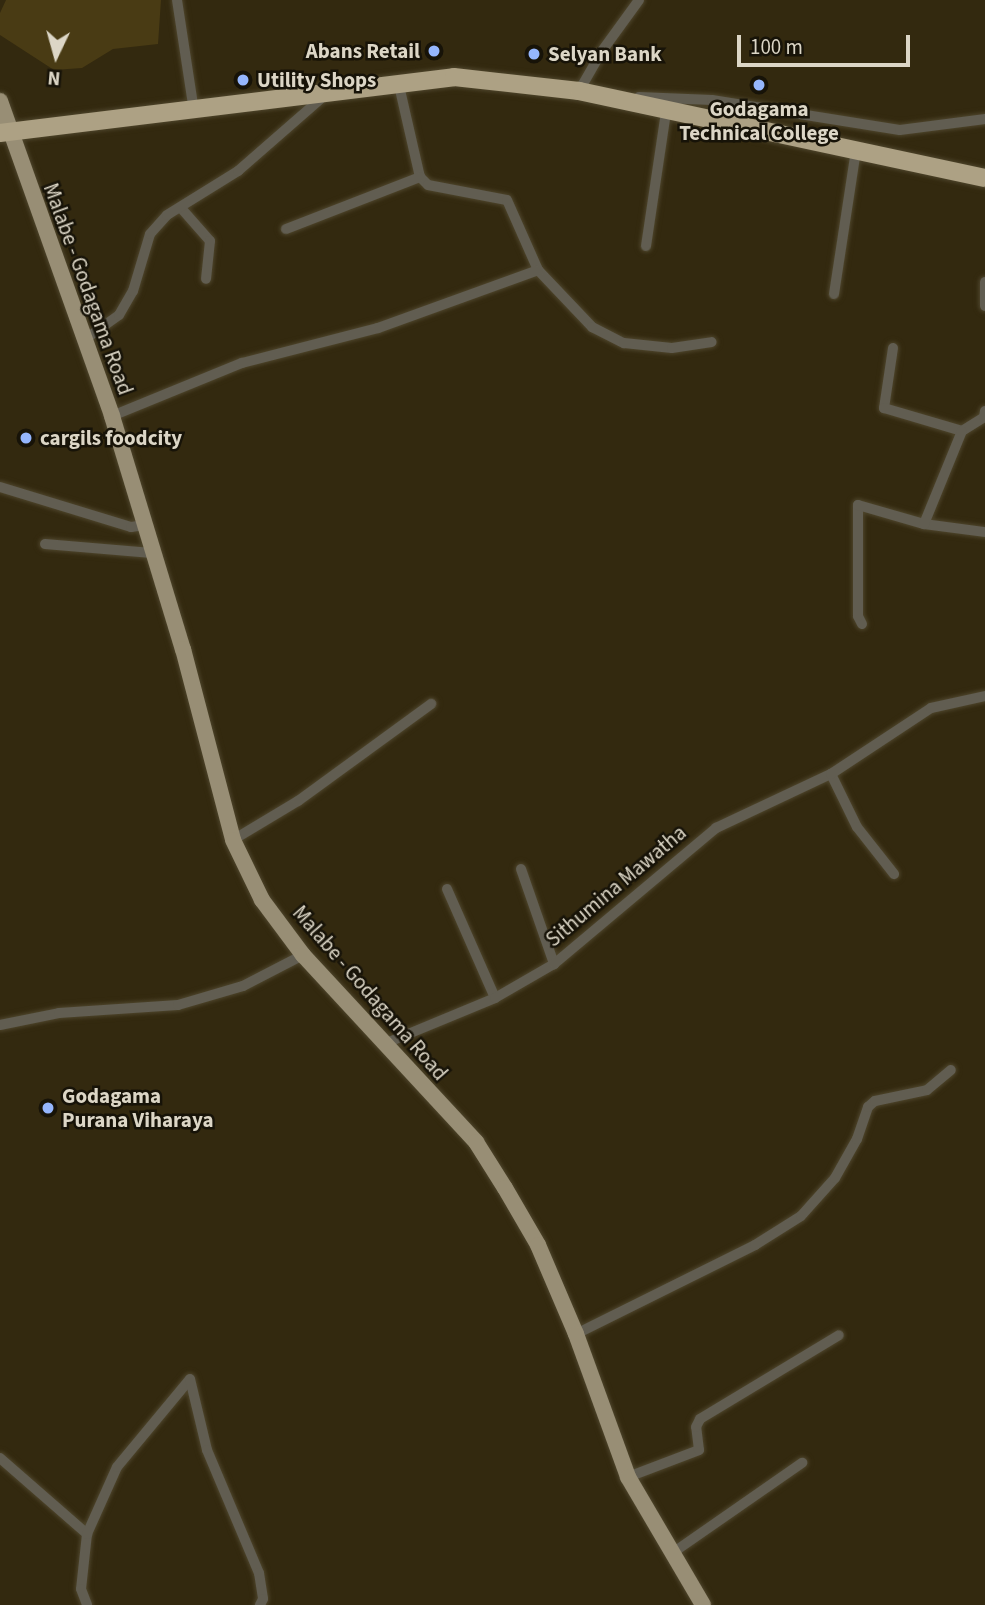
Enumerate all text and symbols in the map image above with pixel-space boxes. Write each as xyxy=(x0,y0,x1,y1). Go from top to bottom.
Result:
north arrow xyxy=(21,21,91,91)
scale bar xyxy=(740,21,913,65)
text: 100 m xyxy=(750,32,803,62)
place label: Abans Retail xyxy=(306,38,420,64)
place label: Selyan Bank xyxy=(548,41,662,67)
marker: Abans Retail xyxy=(426,43,442,59)
marker: Selyan Bank xyxy=(526,46,542,62)
text: N xyxy=(47,63,62,91)
place label: Utility Shops xyxy=(257,67,376,93)
marker: Utility Shops xyxy=(235,72,251,88)
marker: Godagama Technical College xyxy=(751,77,767,93)
place label: Godagama Technical College xyxy=(679,96,839,146)
street label: Malabe - Godagama Road xyxy=(38,180,138,398)
place label: cargils foodcity xyxy=(40,425,182,451)
marker: cargils foodcity xyxy=(18,430,34,446)
street label: Sithumina Mawatha xyxy=(541,820,691,952)
street label: Malabe - Godagama Road xyxy=(287,900,453,1086)
place label: Godagama Purana Viharaya xyxy=(62,1083,214,1133)
marker: Godagama Purana Viharaya xyxy=(40,1100,56,1116)

